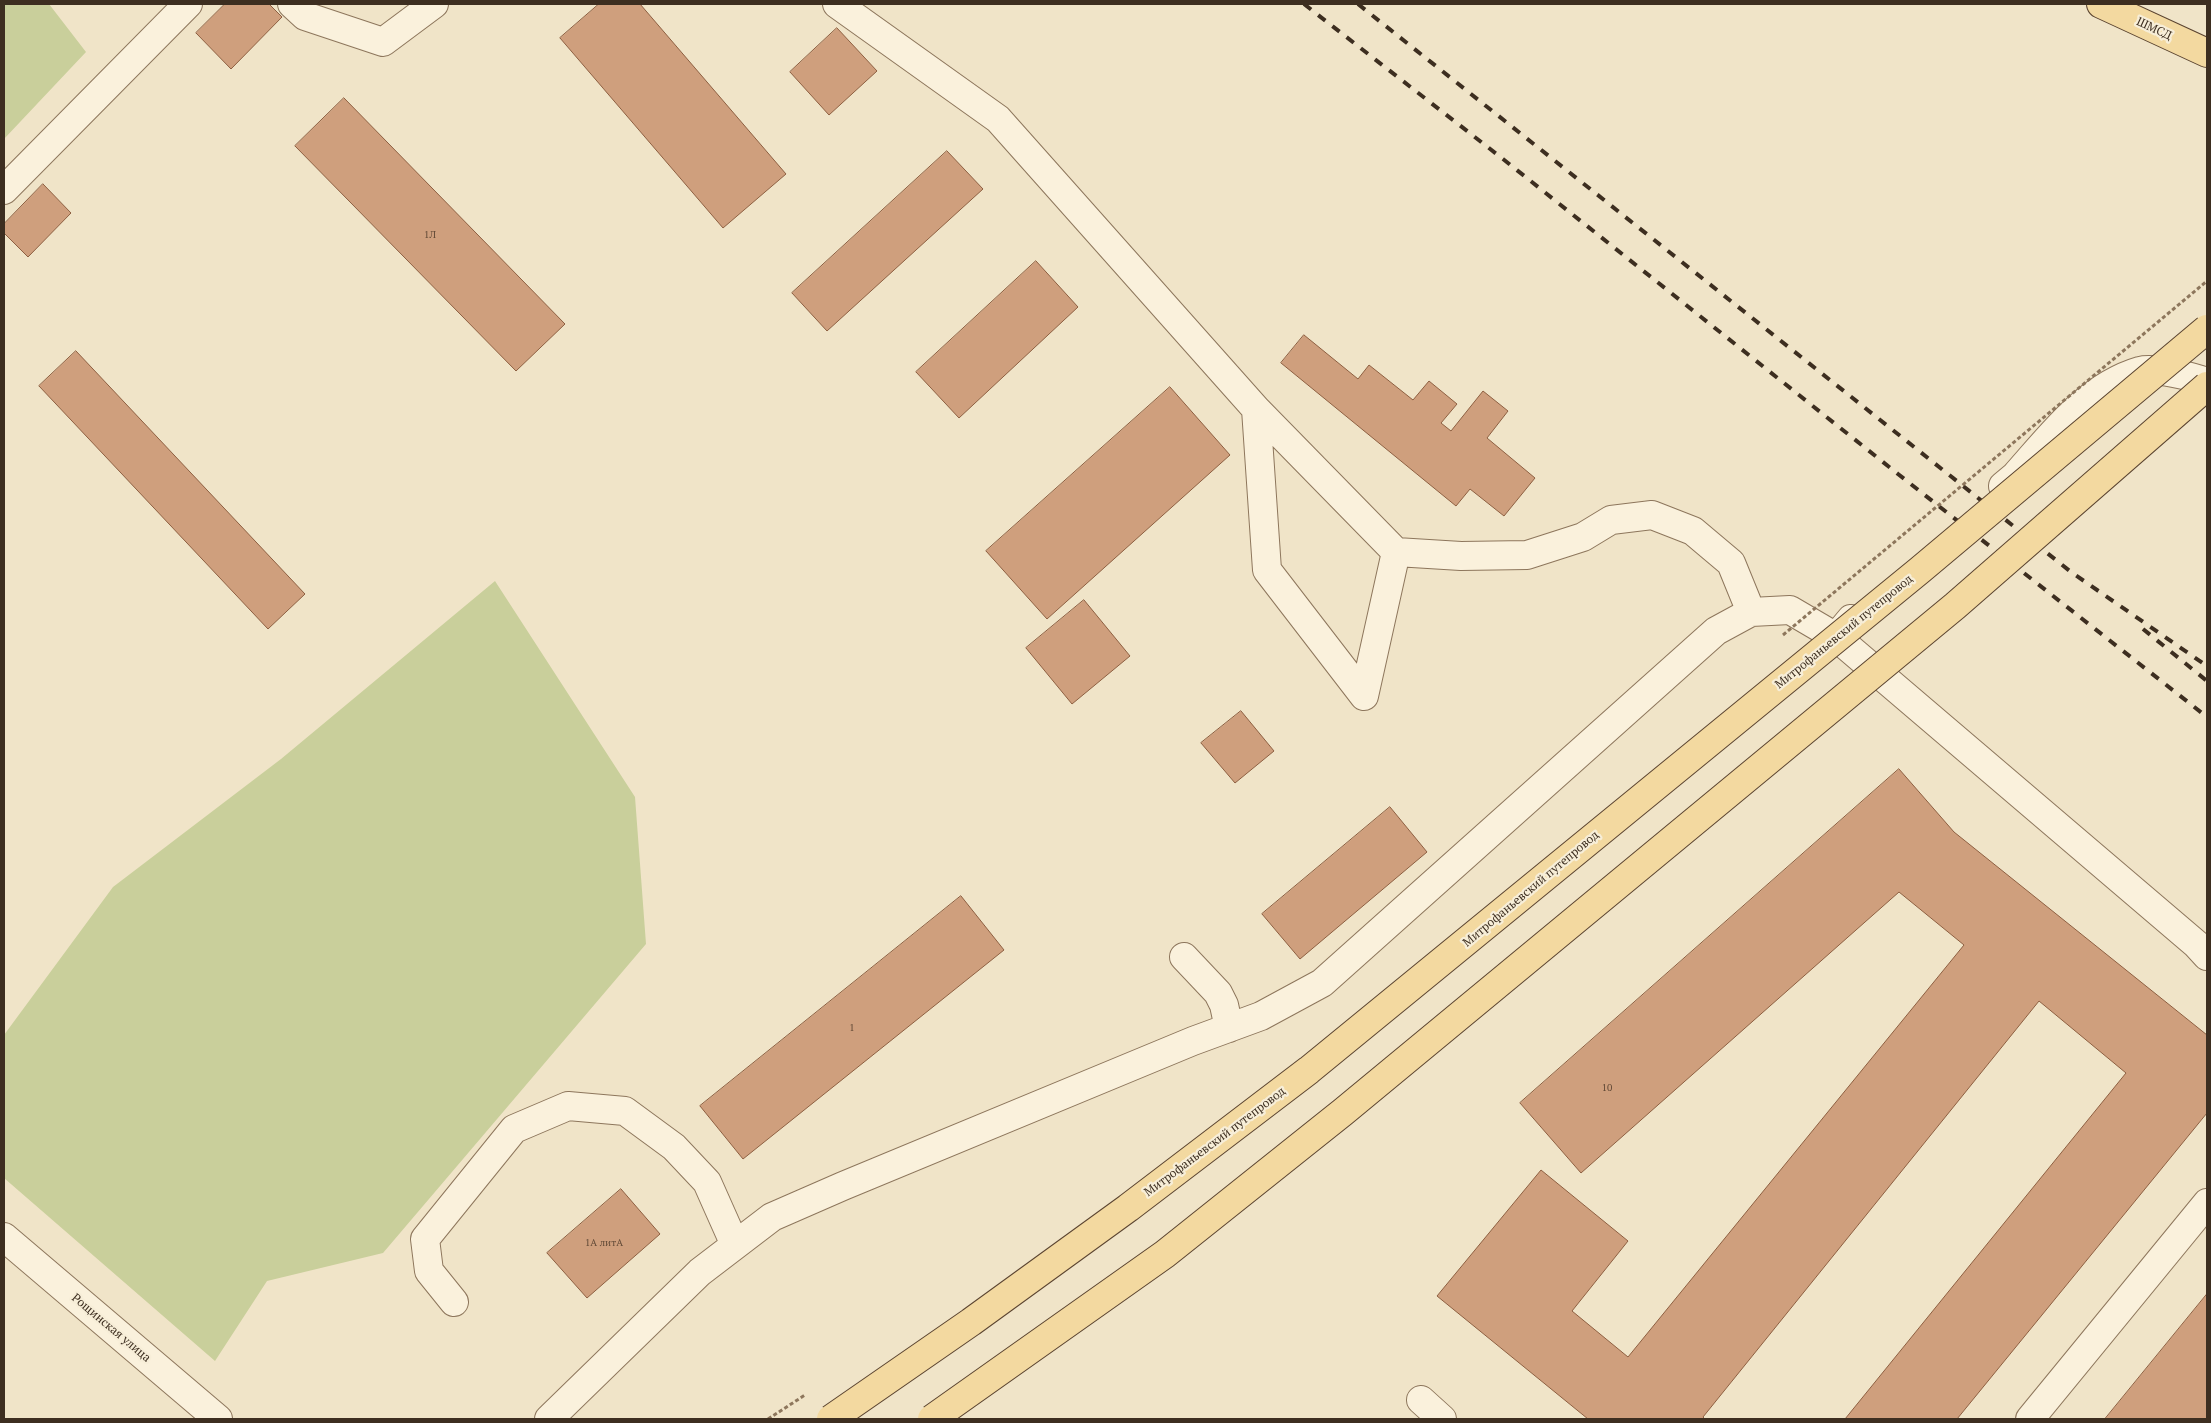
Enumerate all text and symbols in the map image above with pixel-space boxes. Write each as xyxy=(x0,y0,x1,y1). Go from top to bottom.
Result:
street label: ШМСД xyxy=(2134,15,2174,43)
house number: 1Л xyxy=(424,229,436,241)
street label: Митрофаньевский путепровод xyxy=(1772,572,1916,692)
street label: Митрофаньевский путепровод xyxy=(1460,828,1602,950)
house number: 1 xyxy=(849,1022,855,1034)
house number: 10 xyxy=(1602,1082,1612,1094)
street label: Митрофаньевский путепровод xyxy=(1142,1084,1288,1200)
house number: 1А литА xyxy=(585,1237,623,1249)
street label: Рощинская улица xyxy=(69,1291,153,1365)

